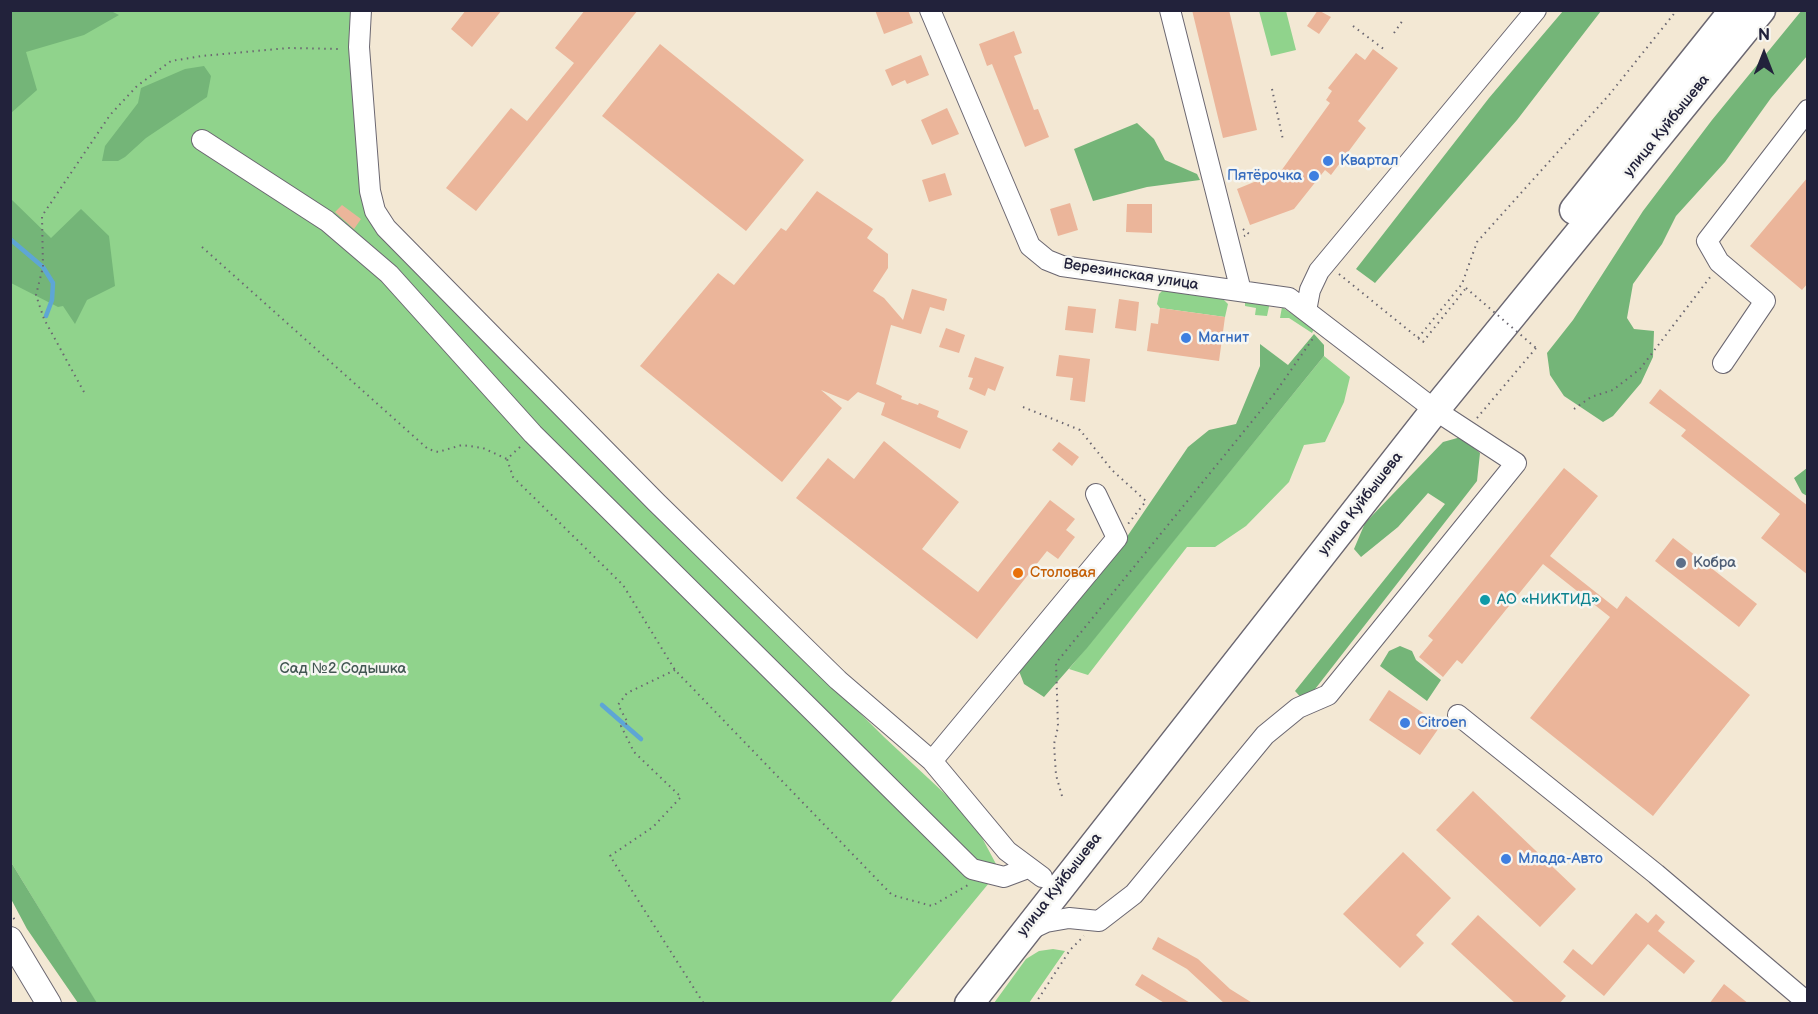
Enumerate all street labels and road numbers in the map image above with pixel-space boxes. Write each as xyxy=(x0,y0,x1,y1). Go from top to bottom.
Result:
street label: улица Куйбышева xyxy=(1620,71,1714,181)
street label: Верезинская улица xyxy=(1062,255,1200,295)
street label: улица Куйбышева xyxy=(1315,449,1407,559)
street label: улица Куйбышева xyxy=(1014,830,1106,940)

